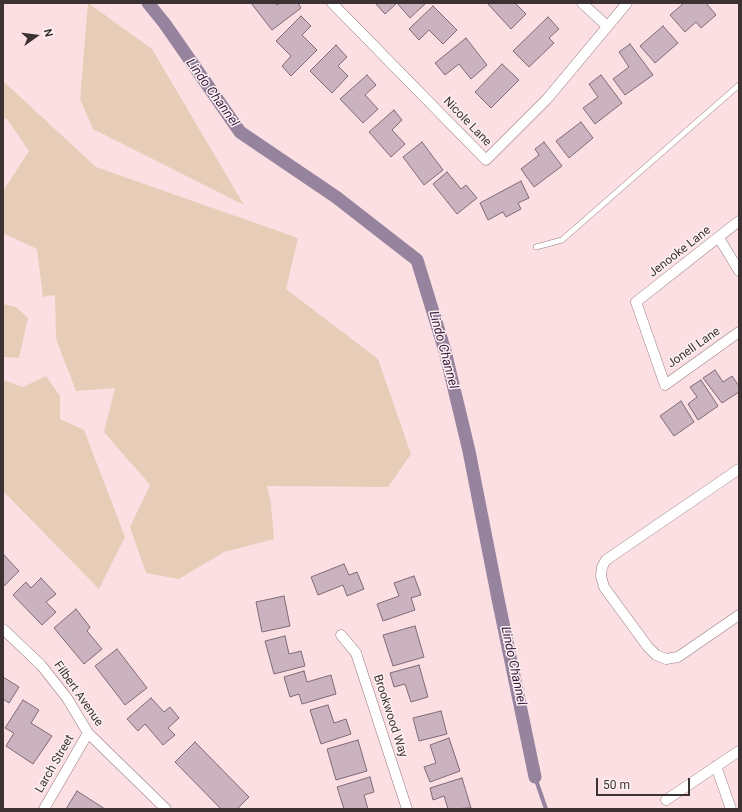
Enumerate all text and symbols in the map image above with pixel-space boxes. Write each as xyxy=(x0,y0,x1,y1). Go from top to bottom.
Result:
north arrow xyxy=(16,16,56,56)
text: N xyxy=(41,28,55,38)
water label: Lindo Channel xyxy=(182,56,242,130)
street label: Nicole Lane xyxy=(440,94,494,150)
street label: Jenooke Lane xyxy=(646,223,714,281)
water label: Lindo Channel xyxy=(425,309,461,391)
street label: Jonell Lane xyxy=(665,325,723,371)
water label: Lindo Channel xyxy=(497,625,529,707)
street label: Filbert Avenue xyxy=(50,659,106,729)
street label: Brookwood Way xyxy=(370,673,410,759)
street label: Larch Street xyxy=(33,732,77,796)
scale bar xyxy=(598,770,692,796)
text: 50 m xyxy=(603,778,630,792)

